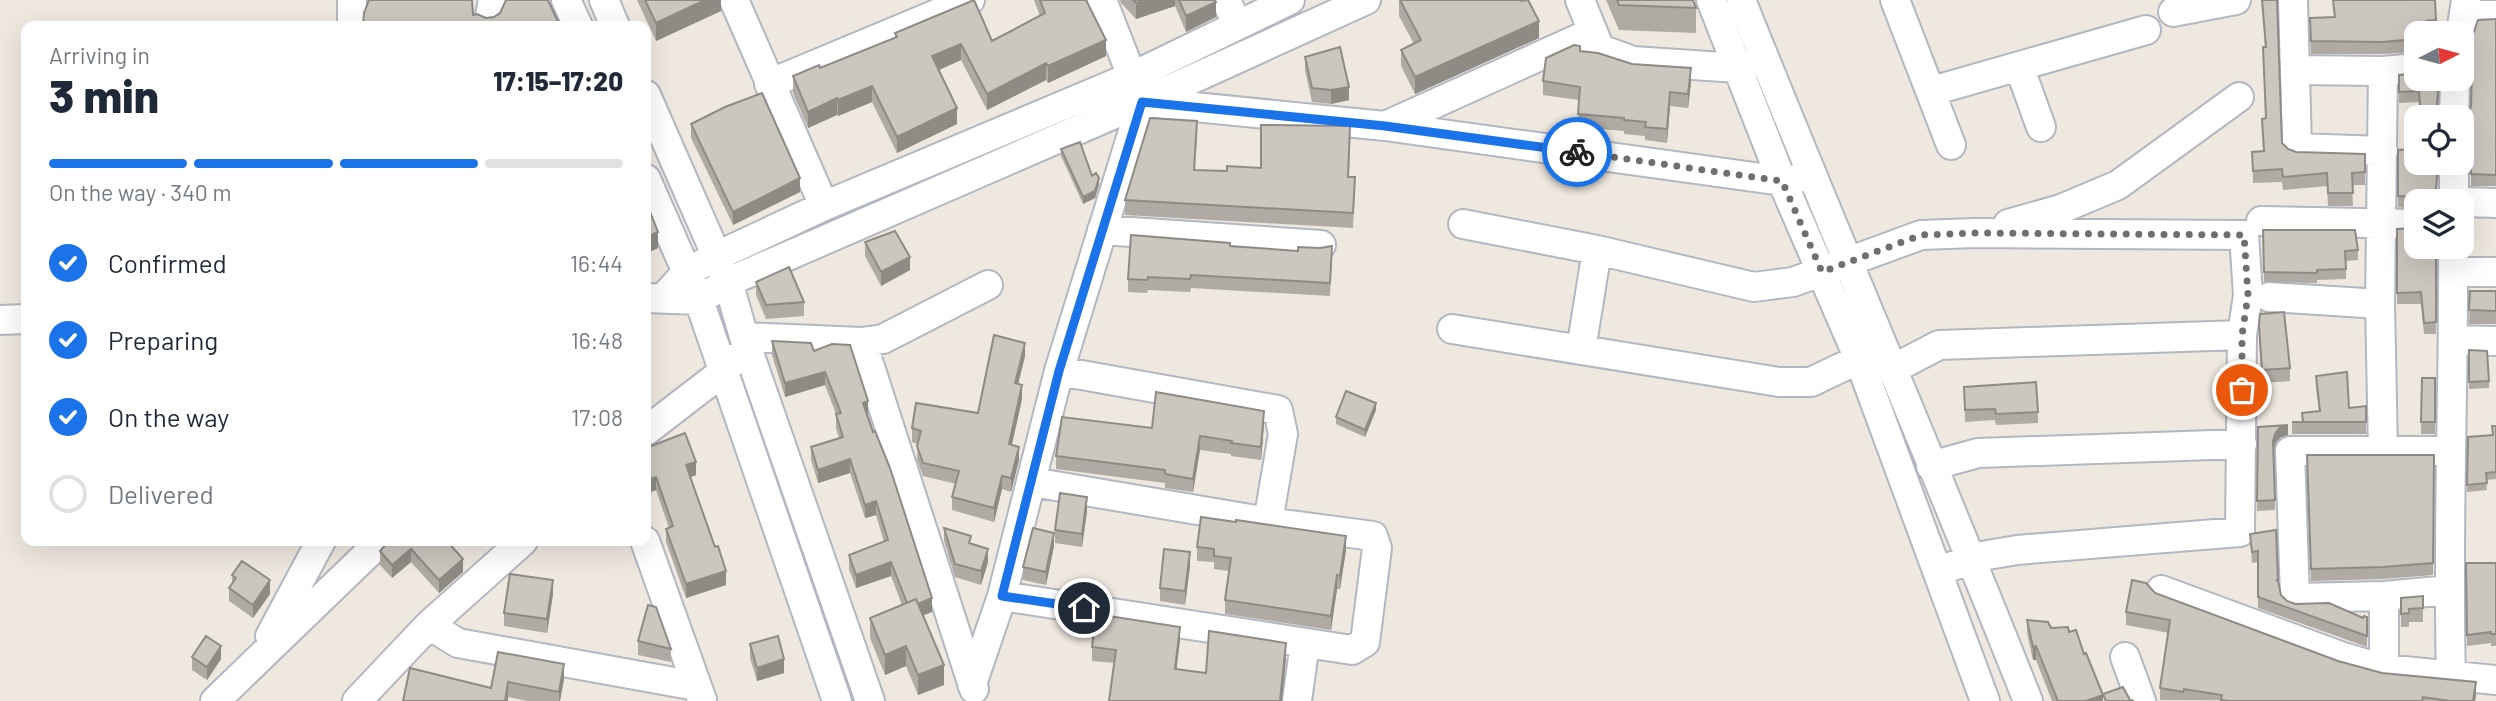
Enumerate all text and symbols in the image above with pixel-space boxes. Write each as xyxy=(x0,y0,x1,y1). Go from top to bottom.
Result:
north arrow xyxy=(2404,21,2474,91)
map controls xyxy=(2404,21,2474,259)
text: Arriving in xyxy=(49,41,150,69)
text: 17:15–17:20 xyxy=(493,65,623,96)
text: 3 min xyxy=(49,67,159,122)
button: locate xyxy=(2404,105,2474,175)
courier xyxy=(1542,117,1612,187)
icon: bike xyxy=(1558,133,1596,171)
text: On the way · 340 m xyxy=(49,178,231,206)
button: layers xyxy=(2404,189,2474,259)
icon: check xyxy=(49,244,87,282)
text: Confirmed xyxy=(108,247,227,278)
text: 16:44 xyxy=(570,249,623,277)
icon: check xyxy=(49,321,87,359)
text: Preparing xyxy=(108,324,218,355)
text: 16:48 xyxy=(571,326,623,354)
pin xyxy=(2212,360,2272,420)
icon: bag xyxy=(2223,371,2261,409)
icon: check xyxy=(49,398,87,436)
text: On the way xyxy=(108,401,229,432)
text: 17:08 xyxy=(571,403,623,431)
text: Delivered xyxy=(108,478,214,509)
pin xyxy=(1054,578,1114,638)
icon: home xyxy=(1065,589,1103,627)

